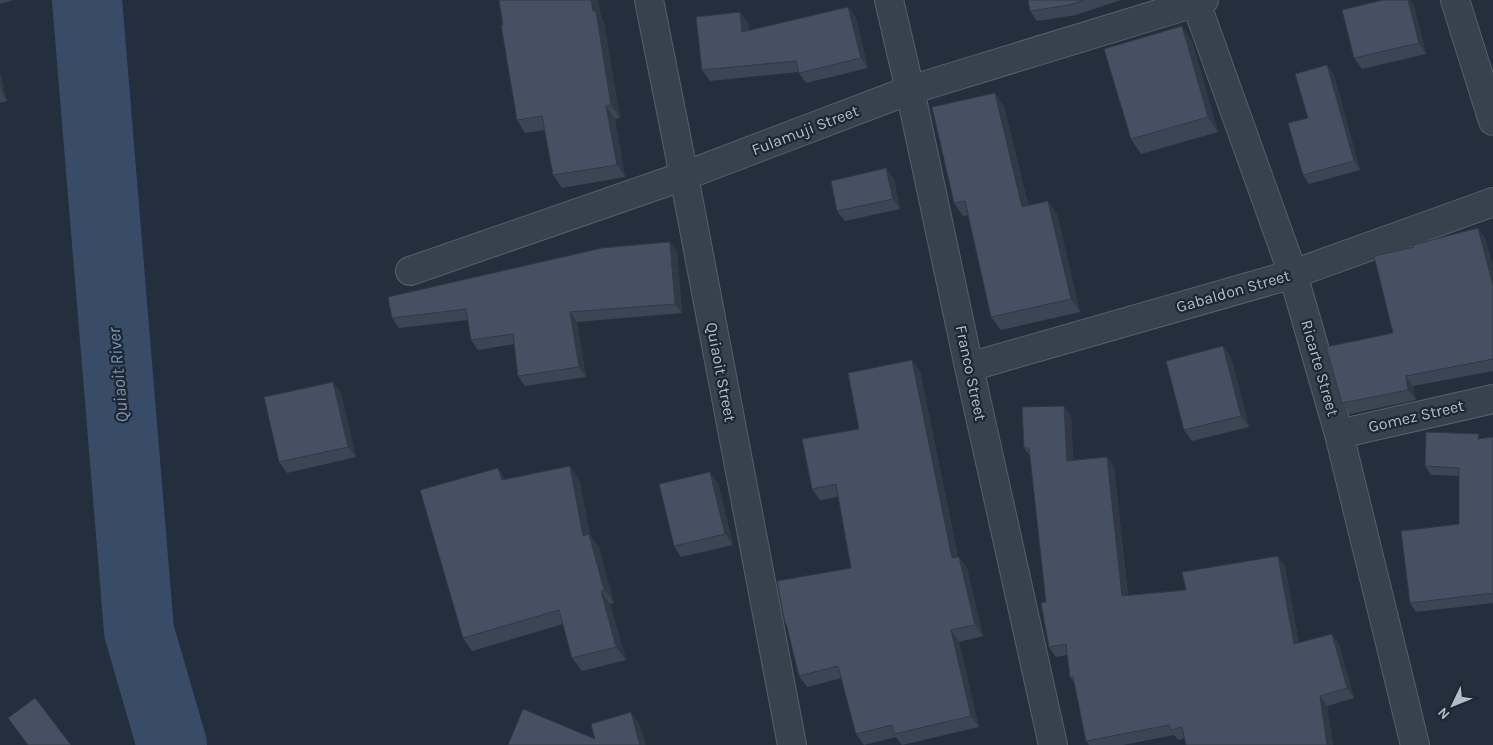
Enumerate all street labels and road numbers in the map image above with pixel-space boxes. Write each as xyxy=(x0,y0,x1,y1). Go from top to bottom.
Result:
street label: Fulamuji Street xyxy=(749,101,861,159)
street label: Gabaldon Street xyxy=(1174,266,1292,316)
street label: Ricarte Street xyxy=(1297,318,1343,418)
street label: Quiaoit Street xyxy=(702,321,740,423)
street label: Franco Street xyxy=(952,323,990,423)
street label: Gomez Street xyxy=(1366,396,1466,436)

